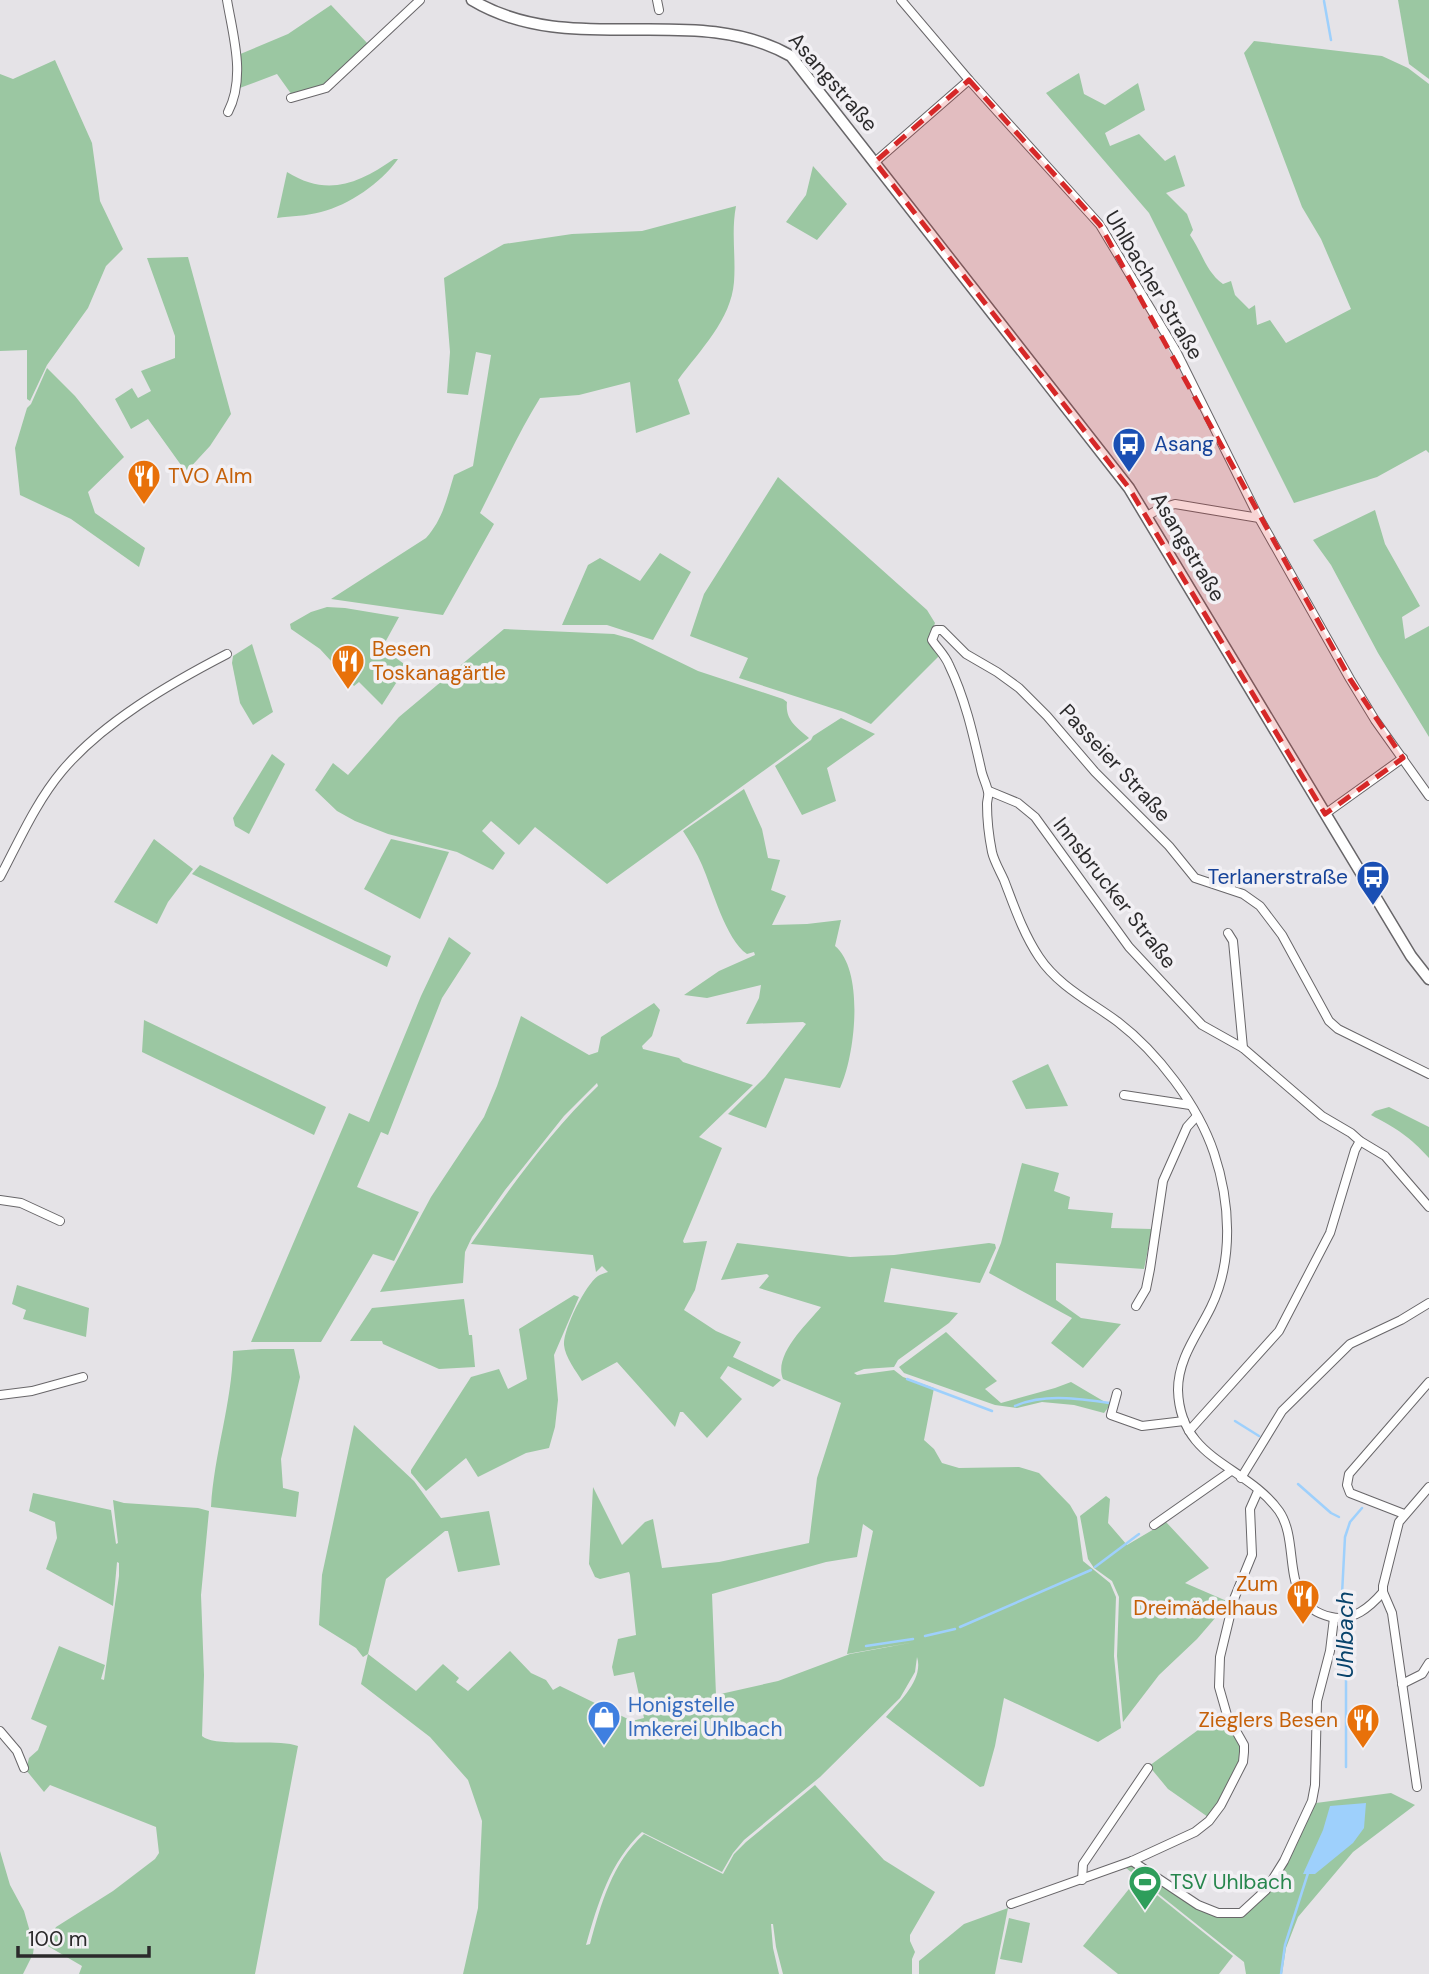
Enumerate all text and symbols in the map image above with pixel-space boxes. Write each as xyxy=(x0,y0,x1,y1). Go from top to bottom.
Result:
street label: Asangstraße xyxy=(782,27,884,138)
street label: Uhlbacher Straße xyxy=(1098,205,1210,365)
bus stop icon: Asang xyxy=(1110,425,1148,474)
place label: Asang xyxy=(1154,430,1214,458)
restaurant icon: TVO Alm xyxy=(125,457,163,506)
place label: TVO Alm xyxy=(168,462,252,490)
street label: Asangstraße xyxy=(1144,487,1232,607)
place label: Besen Toskanagärtle xyxy=(372,635,506,687)
restaurant icon: Besen Toskanagärtle xyxy=(329,642,367,691)
street label: Passeier Straße xyxy=(1053,698,1177,828)
street label: Innsbrucker Straße xyxy=(1047,812,1183,974)
bus stop icon: Terlanerstraße xyxy=(1354,858,1392,907)
place label: Terlanerstraße xyxy=(1208,863,1348,891)
place label: Zum Dreimädelhaus xyxy=(1133,1570,1278,1622)
restaurant icon: Zum Dreimädelhaus xyxy=(1284,1577,1322,1626)
water label: Uhlbach xyxy=(1330,1592,1360,1678)
place label: Honigstelle Imkerei Uhlbach xyxy=(628,1691,782,1743)
shop icon: Honigstelle Imkerei Uhlbach xyxy=(585,1698,623,1747)
restaurant icon: Zieglers Besen xyxy=(1344,1701,1382,1750)
place label: Zieglers Besen xyxy=(1198,1706,1338,1734)
sports icon: TSV Uhlbach xyxy=(1126,1863,1164,1912)
place label: TSV Uhlbach xyxy=(1170,1868,1292,1896)
scale bar xyxy=(18,1914,149,1958)
text: 100 m xyxy=(28,1925,88,1953)

